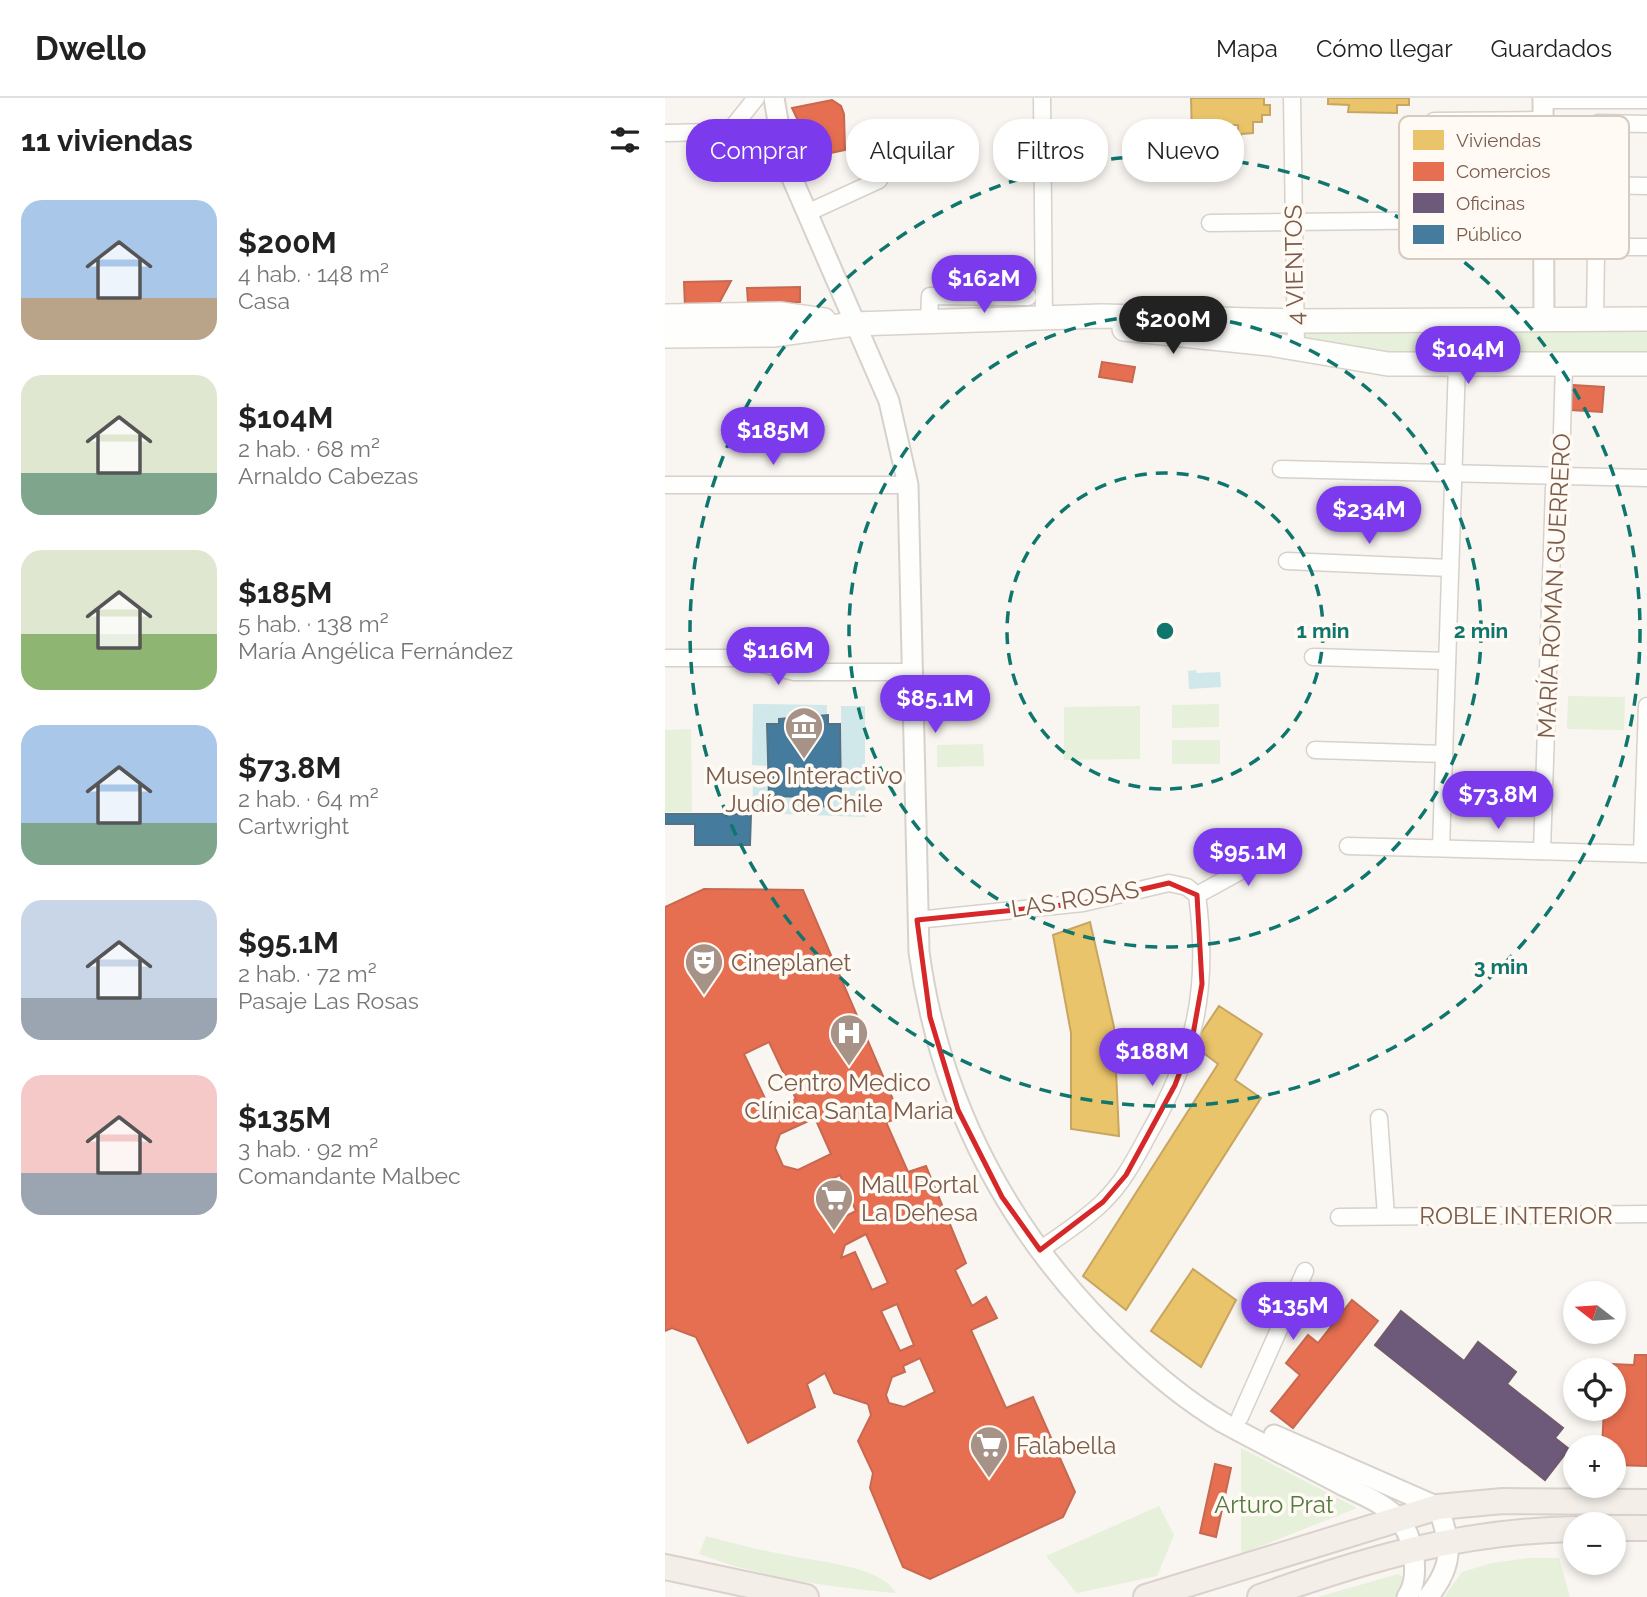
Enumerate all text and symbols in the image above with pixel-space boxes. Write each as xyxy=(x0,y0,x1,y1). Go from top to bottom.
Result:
text: Dwello xyxy=(35,29,146,68)
text: Mapa xyxy=(1216,34,1278,63)
text: Cómo llegar xyxy=(1316,34,1453,63)
text: Guardados xyxy=(1491,34,1612,63)
legend xyxy=(1399,116,1629,259)
chip: Comprar xyxy=(686,119,832,182)
chip: Alquilar xyxy=(846,119,979,182)
chip: Filtros xyxy=(993,119,1108,182)
chip: Nuevo xyxy=(1122,119,1244,182)
icon: filters xyxy=(606,121,644,159)
text: 11 viviendas xyxy=(21,123,193,158)
text: Viviendas xyxy=(1456,129,1541,151)
text: Comercios xyxy=(1456,160,1550,182)
text: Oficinas xyxy=(1456,192,1525,214)
street label: 4 VIENTOS xyxy=(1278,205,1310,325)
text: Público xyxy=(1456,223,1522,245)
text: $200M xyxy=(238,225,337,260)
icon: home xyxy=(77,228,161,312)
pin: $162M xyxy=(935,256,1033,315)
text: 4 hab. · 148 m² xyxy=(238,260,389,287)
text: $162M xyxy=(948,264,1020,291)
text: Casa xyxy=(238,287,290,314)
pin: $200M xyxy=(1124,296,1222,356)
text: $200M xyxy=(1135,305,1211,332)
pin: $104M xyxy=(1419,327,1517,386)
text: $104M xyxy=(1431,335,1505,362)
text: $104M xyxy=(238,400,333,435)
icon: home xyxy=(77,403,161,487)
pin: $185M xyxy=(724,408,822,467)
text: $185M xyxy=(737,416,809,443)
street label: MARÍA ROMAN GUERRERO xyxy=(1532,433,1576,739)
text: 2 hab. · 68 m² xyxy=(238,435,380,462)
text: Arnaldo Cabezas xyxy=(238,462,418,489)
pin: $234M xyxy=(1320,486,1418,546)
text: $234M xyxy=(1332,495,1406,522)
text: $185M xyxy=(238,575,333,610)
icon: home xyxy=(77,578,161,662)
text: 5 hab. · 138 m² xyxy=(238,610,389,637)
text: 1 min xyxy=(1296,618,1350,643)
text: 2 min xyxy=(1454,618,1508,643)
centre of rings xyxy=(1153,619,1177,643)
pin: $116M xyxy=(729,628,827,687)
text: $116M xyxy=(742,636,814,663)
text: María Angélica Fernández xyxy=(238,637,513,664)
pin: $85.1M xyxy=(878,676,992,735)
text: $85.1M xyxy=(896,684,974,711)
museum icon: Museo Interactivo Judío de Chile xyxy=(783,705,825,760)
text: $73.8M xyxy=(238,750,341,785)
icon: home xyxy=(77,753,161,837)
place label: Museo Interactivo Judío de Chile xyxy=(705,761,903,818)
pin: $73.8M xyxy=(1441,772,1555,831)
text: $73.8M xyxy=(1458,780,1538,807)
text: 2 hab. · 64 m² xyxy=(238,785,379,812)
text: Cartwright xyxy=(238,812,349,839)
pin: $95.1M xyxy=(1191,828,1305,888)
text: $95.1M xyxy=(1209,837,1287,864)
street label: LAS ROSAS xyxy=(1009,875,1141,923)
text: $95.1M xyxy=(238,925,339,960)
icon: home xyxy=(77,928,161,1012)
theatre icon: Cineplanet xyxy=(683,941,725,996)
place label: Cineplanet xyxy=(731,948,851,977)
text: 3 min xyxy=(1474,954,1528,979)
text: 2 hab. · 72 m² xyxy=(238,960,377,987)
text: Pasaje Las Rosas xyxy=(238,987,419,1014)
hospital icon: Centro Medico Clínica Santa Maria xyxy=(828,1012,870,1067)
pin: $188M xyxy=(1103,1028,1201,1088)
text: $188M xyxy=(1115,1037,1189,1064)
place label: Centro Medico Clínica Santa Maria xyxy=(744,1068,954,1125)
text: $135M xyxy=(238,1100,331,1135)
icon: home xyxy=(77,1103,161,1187)
text: 3 hab. · 92 m² xyxy=(238,1135,378,1162)
text: Comandante Malbec xyxy=(238,1162,461,1189)
place label: Mall Portal La Dehesa xyxy=(861,1170,979,1227)
supermarket icon: Mall Portal La Dehesa xyxy=(813,1177,855,1232)
street label: ROBLE INTERIOR xyxy=(1419,1201,1613,1230)
north arrow xyxy=(1563,1281,1626,1344)
map controls xyxy=(1563,1281,1626,1575)
pin: $135M xyxy=(1244,1282,1342,1342)
text: $135M xyxy=(1257,1291,1329,1318)
button: locate xyxy=(1563,1358,1626,1421)
supermarket icon: Falabella xyxy=(968,1424,1010,1479)
place label: Falabella xyxy=(1016,1431,1116,1460)
button: + xyxy=(1563,1435,1626,1498)
park label: Arturo Prat xyxy=(1214,1490,1334,1519)
button: − xyxy=(1563,1512,1626,1575)

